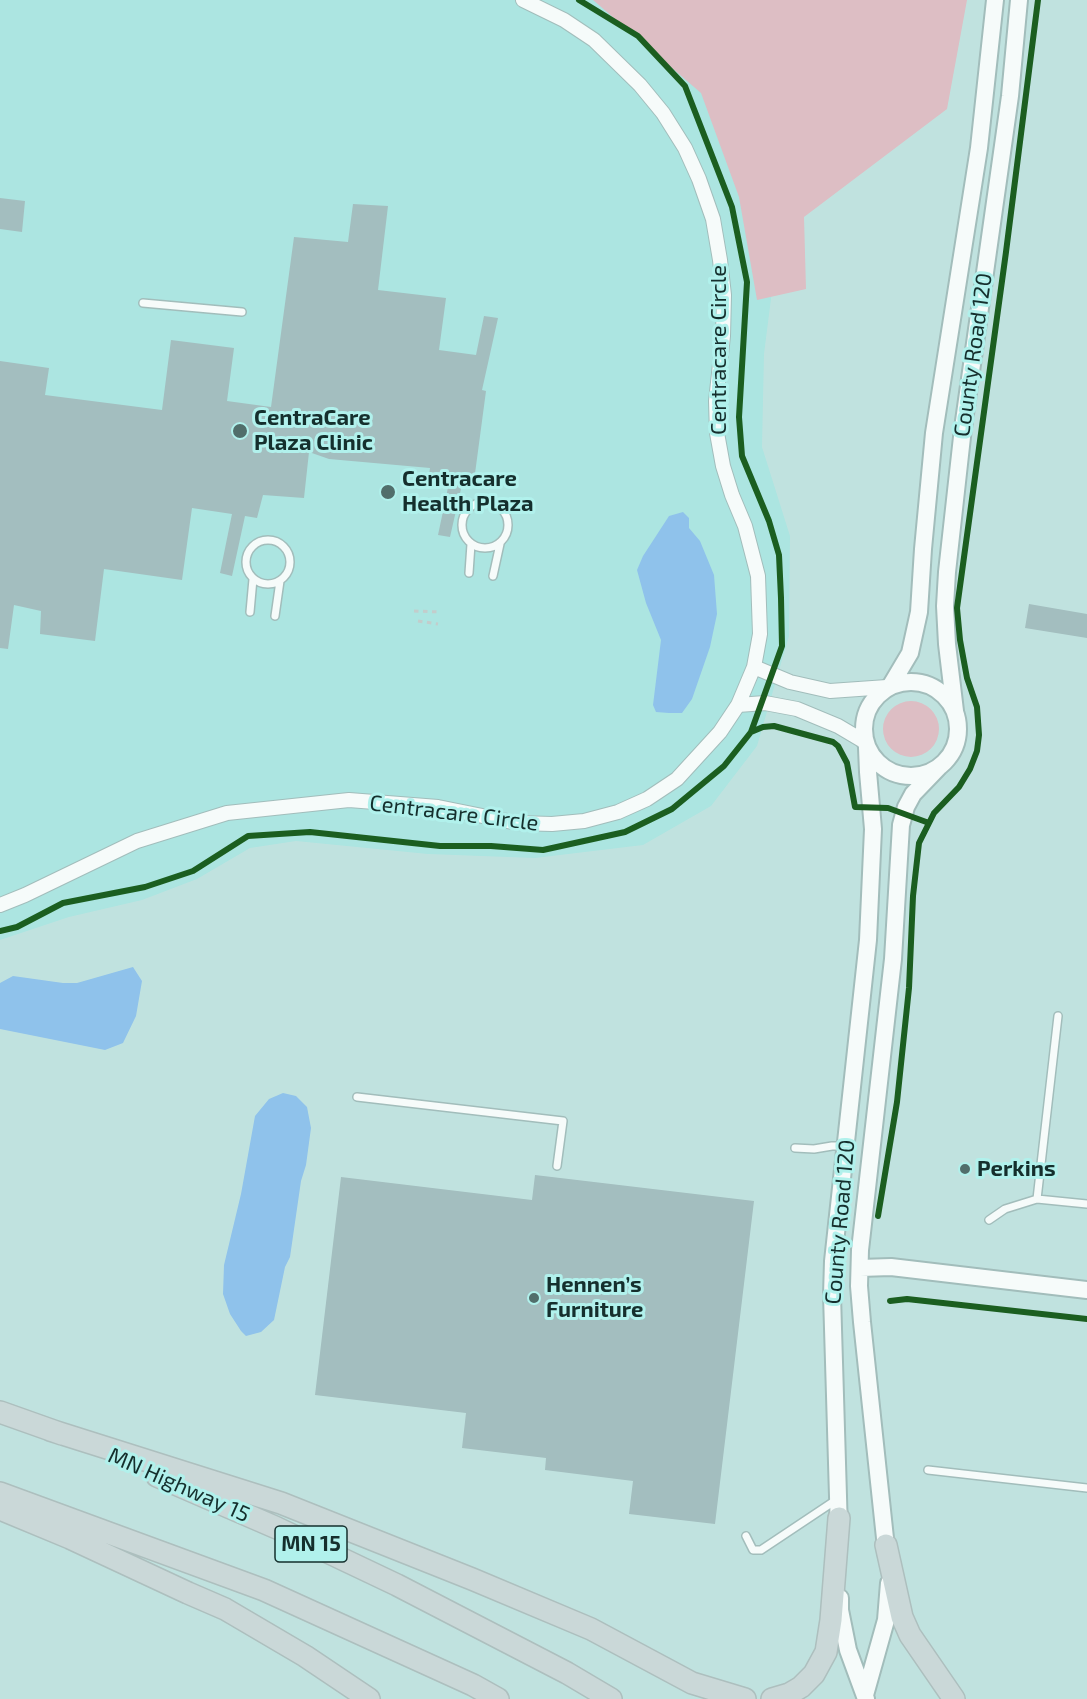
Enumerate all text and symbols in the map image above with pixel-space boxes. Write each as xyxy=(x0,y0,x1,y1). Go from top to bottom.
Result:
street label: Centracare Circle xyxy=(706,265,732,435)
street label: County Road 120 xyxy=(948,271,998,439)
place label: CentraCare Plaza Clinic xyxy=(254,405,373,457)
marker: CentraCare Plaza Clinic xyxy=(231,422,249,440)
place label: Centracare Health Plaza xyxy=(402,466,534,518)
marker: Centracare Health Plaza xyxy=(379,483,397,501)
street label: Centracare Circle xyxy=(368,790,540,836)
street label: County Road 120 xyxy=(820,1139,860,1305)
place label: Perkins xyxy=(977,1156,1056,1182)
marker: Perkins xyxy=(958,1162,972,1176)
place label: Hennen’s Furniture xyxy=(546,1272,643,1324)
marker: Hennen’s Furniture xyxy=(527,1291,541,1305)
street label: MN Highway 15 xyxy=(104,1442,254,1528)
road number: MN 15 xyxy=(275,1526,347,1562)

